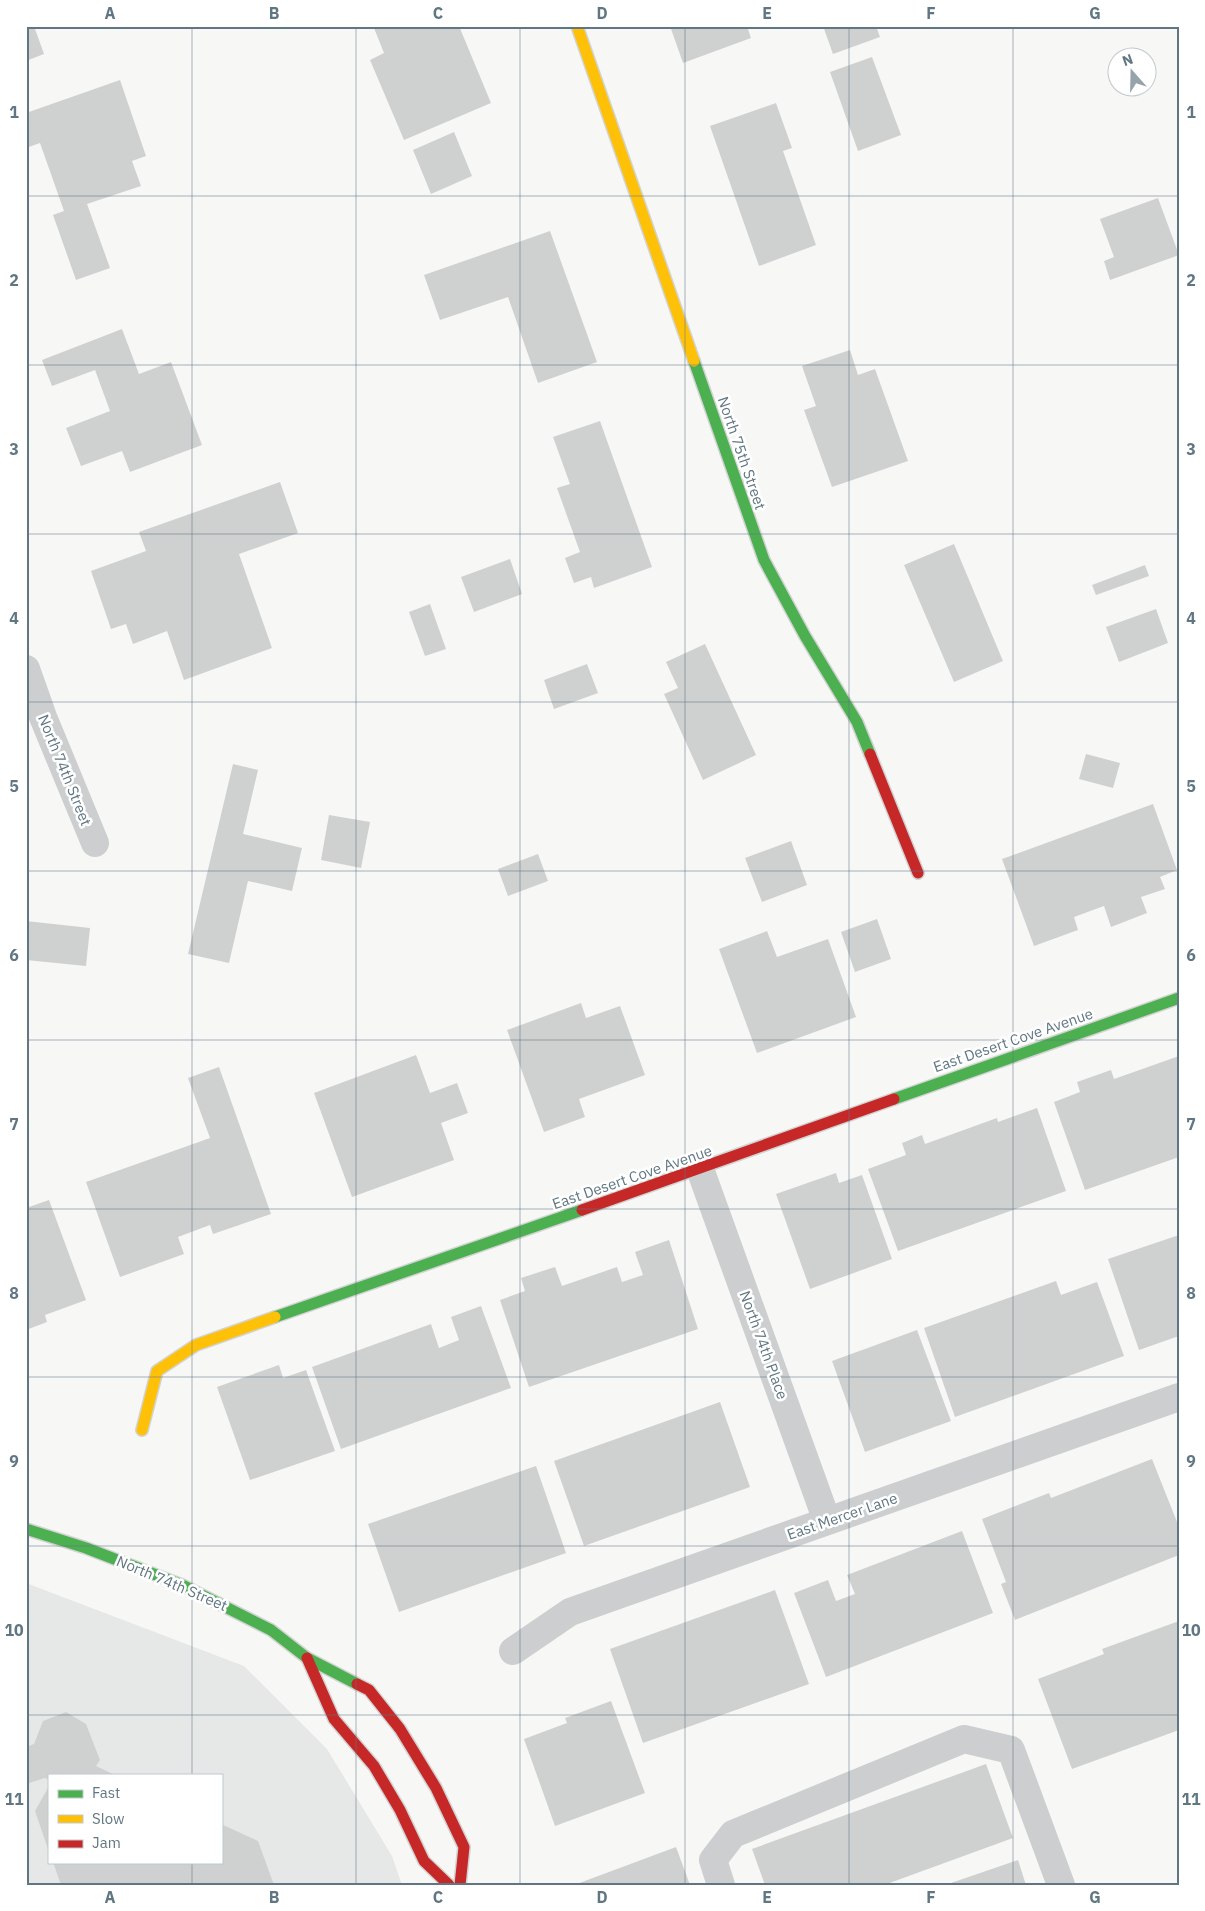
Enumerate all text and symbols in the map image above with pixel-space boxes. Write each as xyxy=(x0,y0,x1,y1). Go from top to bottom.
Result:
text: A xyxy=(105,3,116,23)
text: B xyxy=(269,3,280,23)
text: C xyxy=(433,3,443,23)
text: D xyxy=(596,3,608,23)
text: E xyxy=(762,3,772,23)
text: F xyxy=(926,3,936,23)
text: G xyxy=(1089,3,1101,23)
north arrow xyxy=(1108,48,1158,98)
text: N xyxy=(1120,50,1135,70)
text: 1 xyxy=(9,102,19,122)
text: 1 xyxy=(1186,102,1196,122)
text: 2 xyxy=(9,270,19,290)
text: 2 xyxy=(1186,270,1196,290)
street label: North 75th Street xyxy=(714,394,770,512)
text: 3 xyxy=(9,439,19,459)
text: 3 xyxy=(1186,439,1196,459)
text: 4 xyxy=(9,608,19,628)
text: 4 xyxy=(1186,608,1196,628)
street label: North 74th Street xyxy=(34,712,96,828)
text: 5 xyxy=(9,776,19,796)
text: 5 xyxy=(1186,776,1196,796)
text: 6 xyxy=(9,945,19,965)
text: 6 xyxy=(1186,945,1196,965)
street label: East Desert Cove Avenue xyxy=(931,1004,1095,1076)
text: 7 xyxy=(9,1114,19,1134)
text: 7 xyxy=(1186,1114,1196,1134)
street label: East Desert Cove Avenue xyxy=(550,1141,714,1213)
text: 8 xyxy=(9,1283,19,1303)
text: 8 xyxy=(1186,1283,1196,1303)
street label: North 74th Place xyxy=(736,1288,792,1402)
text: 9 xyxy=(9,1451,19,1471)
text: 9 xyxy=(1186,1451,1196,1471)
street label: East Mercer Lane xyxy=(784,1488,900,1544)
street label: North 74th Street xyxy=(114,1551,230,1615)
text: 10 xyxy=(4,1620,24,1640)
text: 10 xyxy=(1181,1620,1201,1640)
legend xyxy=(48,1774,222,1864)
text: Fast xyxy=(92,1783,120,1802)
text: 11 xyxy=(4,1789,24,1809)
text: 11 xyxy=(1181,1789,1201,1809)
text: Slow xyxy=(92,1809,125,1828)
text: Jam xyxy=(92,1833,121,1852)
text: A xyxy=(105,1887,116,1907)
text: B xyxy=(269,1887,280,1907)
text: C xyxy=(433,1887,443,1907)
text: D xyxy=(596,1887,608,1907)
text: E xyxy=(762,1887,772,1907)
text: F xyxy=(926,1887,936,1907)
text: G xyxy=(1089,1887,1101,1907)

